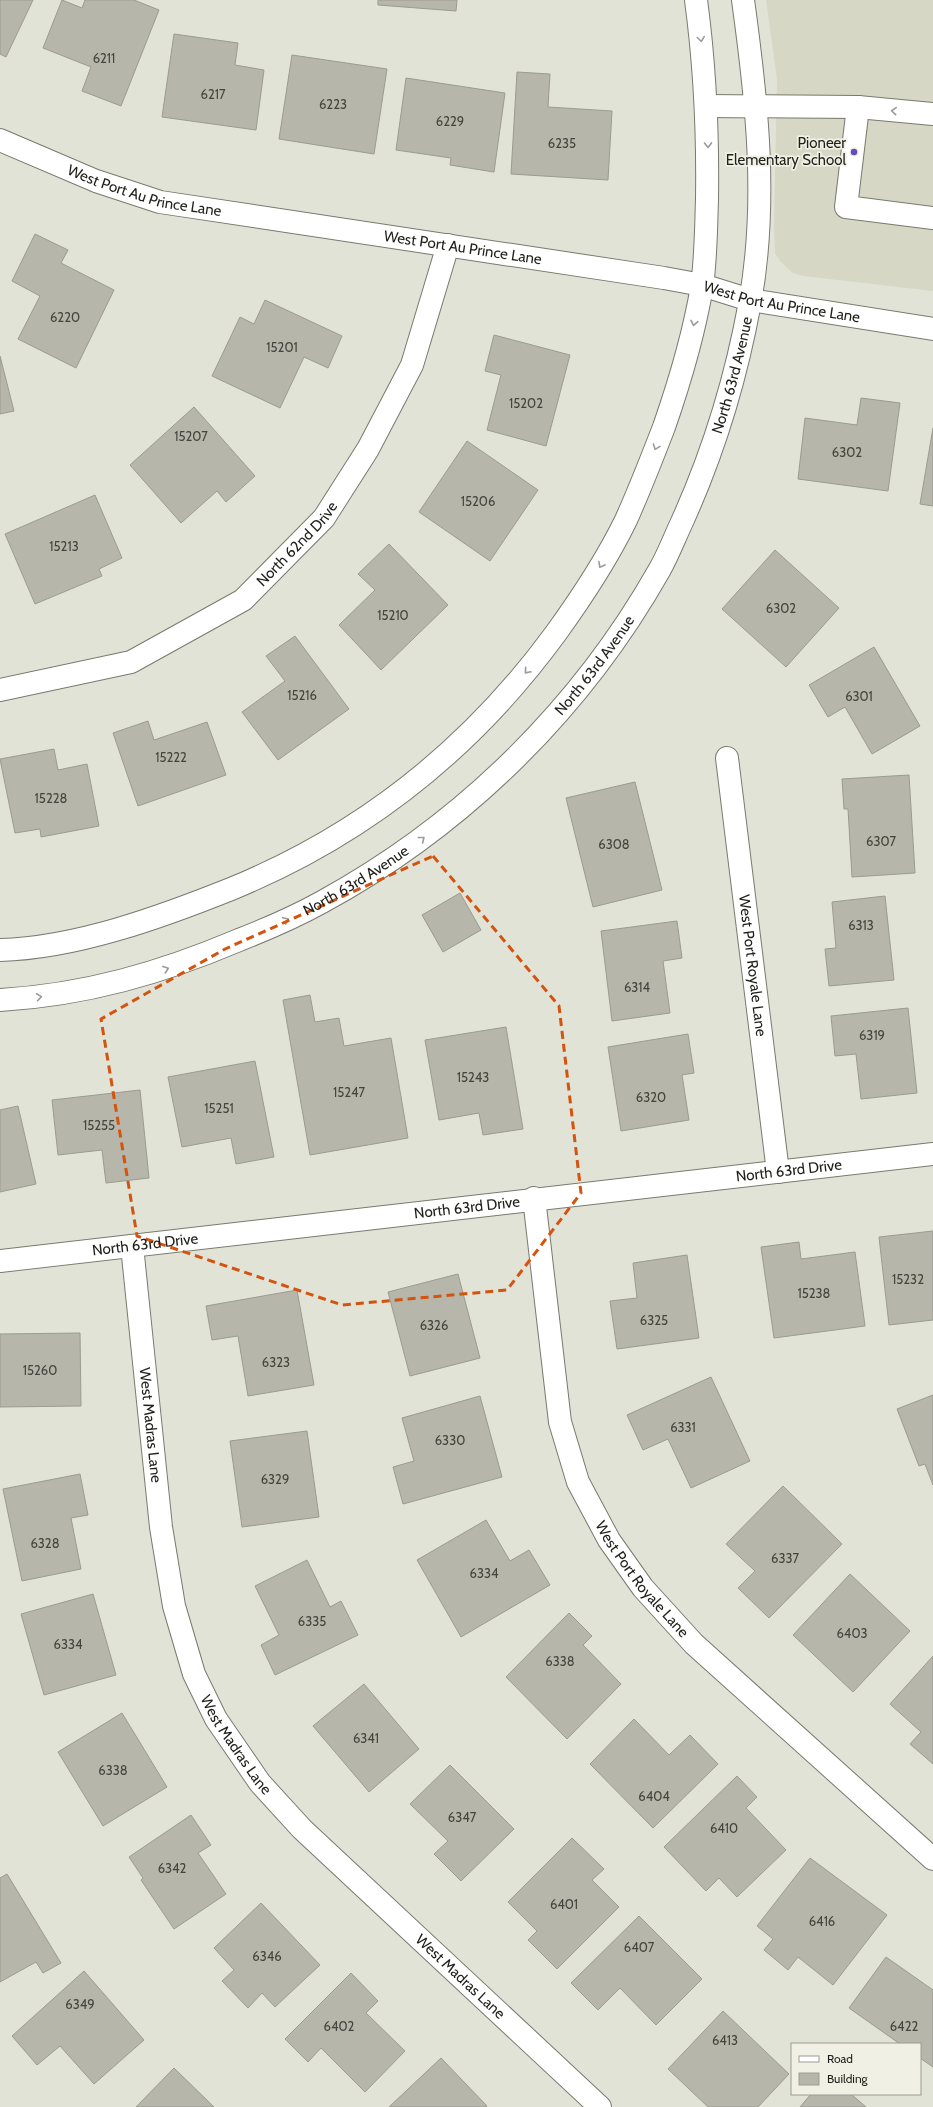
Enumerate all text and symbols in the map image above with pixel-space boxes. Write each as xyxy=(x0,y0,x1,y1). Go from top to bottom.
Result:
one-way arrow xyxy=(696,36,705,42)
house number: 6211 xyxy=(93,50,115,66)
house number: 6217 xyxy=(201,86,226,102)
house number: 6223 xyxy=(319,96,347,112)
one-way arrow xyxy=(891,106,897,115)
house number: 6229 xyxy=(436,113,464,129)
place label: Pioneer Elementary School xyxy=(726,134,846,169)
house number: 6235 xyxy=(548,135,576,151)
one-way arrow xyxy=(704,142,712,148)
marker: Pioneer Elementary School xyxy=(849,147,859,157)
street label: West Port Au Prince Lane xyxy=(65,161,223,220)
street label: West Port Au Prince Lane xyxy=(383,227,543,268)
street label: West Port Au Prince Lane xyxy=(701,277,862,326)
house number: 6220 xyxy=(50,309,80,325)
street label: North 63rd Avenue xyxy=(708,315,756,436)
one-way arrow xyxy=(691,320,699,326)
house number: 15201 xyxy=(266,339,298,355)
house number: 15202 xyxy=(509,395,543,411)
house number: 15207 xyxy=(174,428,208,444)
one-way arrow xyxy=(653,444,661,451)
house number: 6302 xyxy=(832,444,862,460)
house number: 15206 xyxy=(461,493,495,509)
street label: North 62nd Drive xyxy=(253,498,341,590)
house number: 15213 xyxy=(49,538,79,554)
one-way arrow xyxy=(599,561,606,568)
house number: 6302 xyxy=(766,600,796,616)
house number: 15210 xyxy=(377,607,409,623)
street label: North 63rd Avenue xyxy=(551,612,638,719)
one-way arrow xyxy=(525,667,532,674)
house number: 15216 xyxy=(287,687,317,703)
house number: 6301 xyxy=(845,688,873,704)
house number: 15222 xyxy=(155,749,187,765)
house number: 15228 xyxy=(35,790,68,806)
house number: 6307 xyxy=(866,833,896,849)
house number: 6308 xyxy=(598,836,630,852)
one-way arrow xyxy=(417,837,424,844)
street label: North 63rd Avenue xyxy=(300,841,412,919)
street label: West Port Royale Lane xyxy=(735,894,770,1038)
one-way arrow xyxy=(282,917,289,925)
house number: 6313 xyxy=(848,917,874,933)
one-way arrow xyxy=(162,965,169,973)
house number: 6314 xyxy=(624,979,651,995)
one-way arrow xyxy=(36,993,42,1002)
house number: 6319 xyxy=(859,1027,885,1043)
house number: 15243 xyxy=(457,1069,489,1085)
house number: 15247 xyxy=(333,1084,366,1100)
house number: 6320 xyxy=(636,1089,666,1105)
house number: 15251 xyxy=(204,1100,234,1116)
house number: 15255 xyxy=(83,1117,115,1133)
street label: North 63rd Drive xyxy=(735,1155,843,1186)
street label: North 63rd Drive xyxy=(413,1192,521,1222)
street label: North 63rd Drive xyxy=(91,1229,199,1259)
house number: 15232 xyxy=(892,1271,924,1287)
house number: 15238 xyxy=(798,1285,831,1301)
house number: 6325 xyxy=(640,1312,668,1328)
house number: 6326 xyxy=(420,1317,448,1333)
house number: 6323 xyxy=(262,1354,290,1370)
house number: 15260 xyxy=(23,1362,57,1378)
street label: West Madras Lane xyxy=(136,1367,165,1484)
house number: 6331 xyxy=(670,1419,696,1435)
house number: 6330 xyxy=(435,1432,465,1448)
house number: 6329 xyxy=(261,1471,289,1487)
street label: West Port Royale Lane xyxy=(592,1518,693,1641)
house number: 6328 xyxy=(30,1535,60,1551)
house number: 6337 xyxy=(771,1550,799,1566)
house number: 6334 xyxy=(470,1565,499,1581)
house number: 6335 xyxy=(298,1613,326,1629)
house number: 6403 xyxy=(836,1625,868,1641)
house number: 6334 xyxy=(54,1636,83,1652)
house number: 6338 xyxy=(545,1653,575,1669)
street label: West Madras Lane xyxy=(197,1692,275,1799)
house number: 6341 xyxy=(353,1730,379,1746)
house number: 6338 xyxy=(98,1762,128,1778)
house number: 6404 xyxy=(638,1788,670,1804)
house number: 6347 xyxy=(448,1809,477,1825)
house number: 6410 xyxy=(710,1820,738,1836)
house number: 6342 xyxy=(158,1860,187,1876)
house number: 6401 xyxy=(550,1896,578,1912)
house number: 6416 xyxy=(809,1913,835,1929)
street label: West Madras Lane xyxy=(412,1931,509,2023)
house number: 6407 xyxy=(624,1939,655,1955)
house number: 6346 xyxy=(252,1948,282,1964)
house number: 6349 xyxy=(65,1996,95,2012)
house number: 6402 xyxy=(324,2018,355,2034)
house number: 6422 xyxy=(890,2018,918,2034)
house number: 6413 xyxy=(712,2032,738,2048)
legend xyxy=(791,2043,921,2095)
text: Road xyxy=(827,2051,853,2066)
text: Building xyxy=(827,2071,869,2086)

